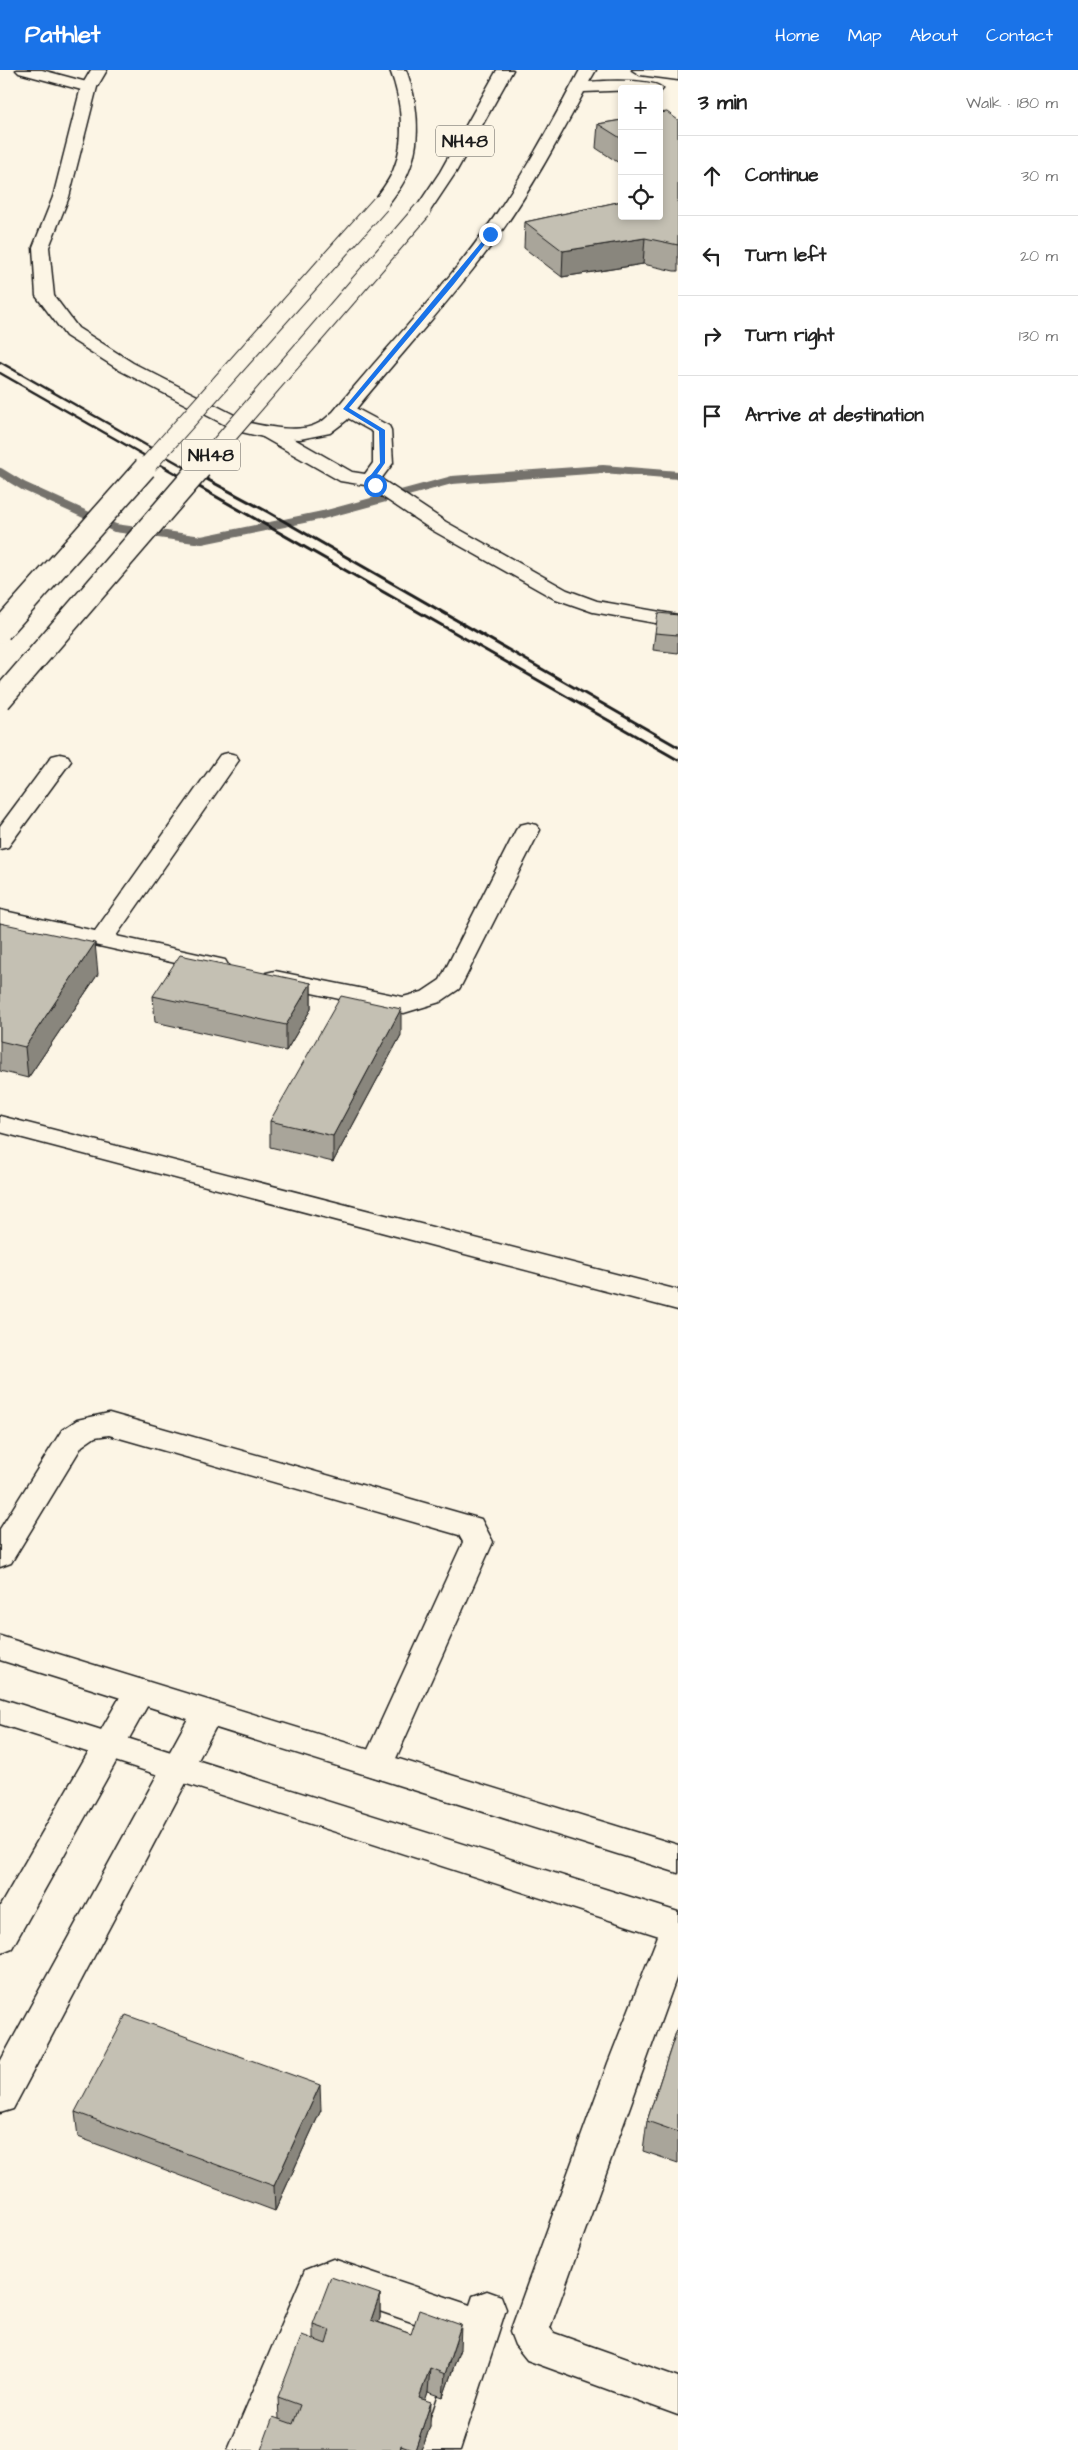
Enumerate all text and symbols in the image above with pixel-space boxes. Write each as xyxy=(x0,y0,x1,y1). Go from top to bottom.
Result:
text: Pathlet xyxy=(25,18,101,52)
text: Home xyxy=(775,23,820,48)
text: Map xyxy=(848,23,882,48)
text: About xyxy=(910,23,958,48)
text: Contact xyxy=(986,23,1053,48)
map controls xyxy=(618,85,663,220)
button: + xyxy=(618,85,663,130)
text: 3 min xyxy=(698,88,747,117)
text: Walk · 180 m xyxy=(966,92,1058,114)
road number: NH48 xyxy=(436,126,494,156)
button: − xyxy=(618,130,663,175)
icon: ahead xyxy=(698,162,726,190)
text: Continue xyxy=(745,162,819,189)
text: 30 m xyxy=(1021,165,1058,187)
button: locate xyxy=(618,175,663,220)
route end xyxy=(479,223,502,246)
icon: left xyxy=(698,242,726,270)
text: Turn left xyxy=(745,242,826,269)
text: 20 m xyxy=(1020,245,1058,267)
icon: right xyxy=(698,322,726,350)
text: Turn right xyxy=(745,322,834,349)
text: 130 m xyxy=(1019,325,1058,347)
icon: arrive xyxy=(698,402,726,430)
text: Arrive at destination xyxy=(745,402,924,429)
road number: NH48 xyxy=(182,440,240,470)
route start xyxy=(364,474,387,497)

